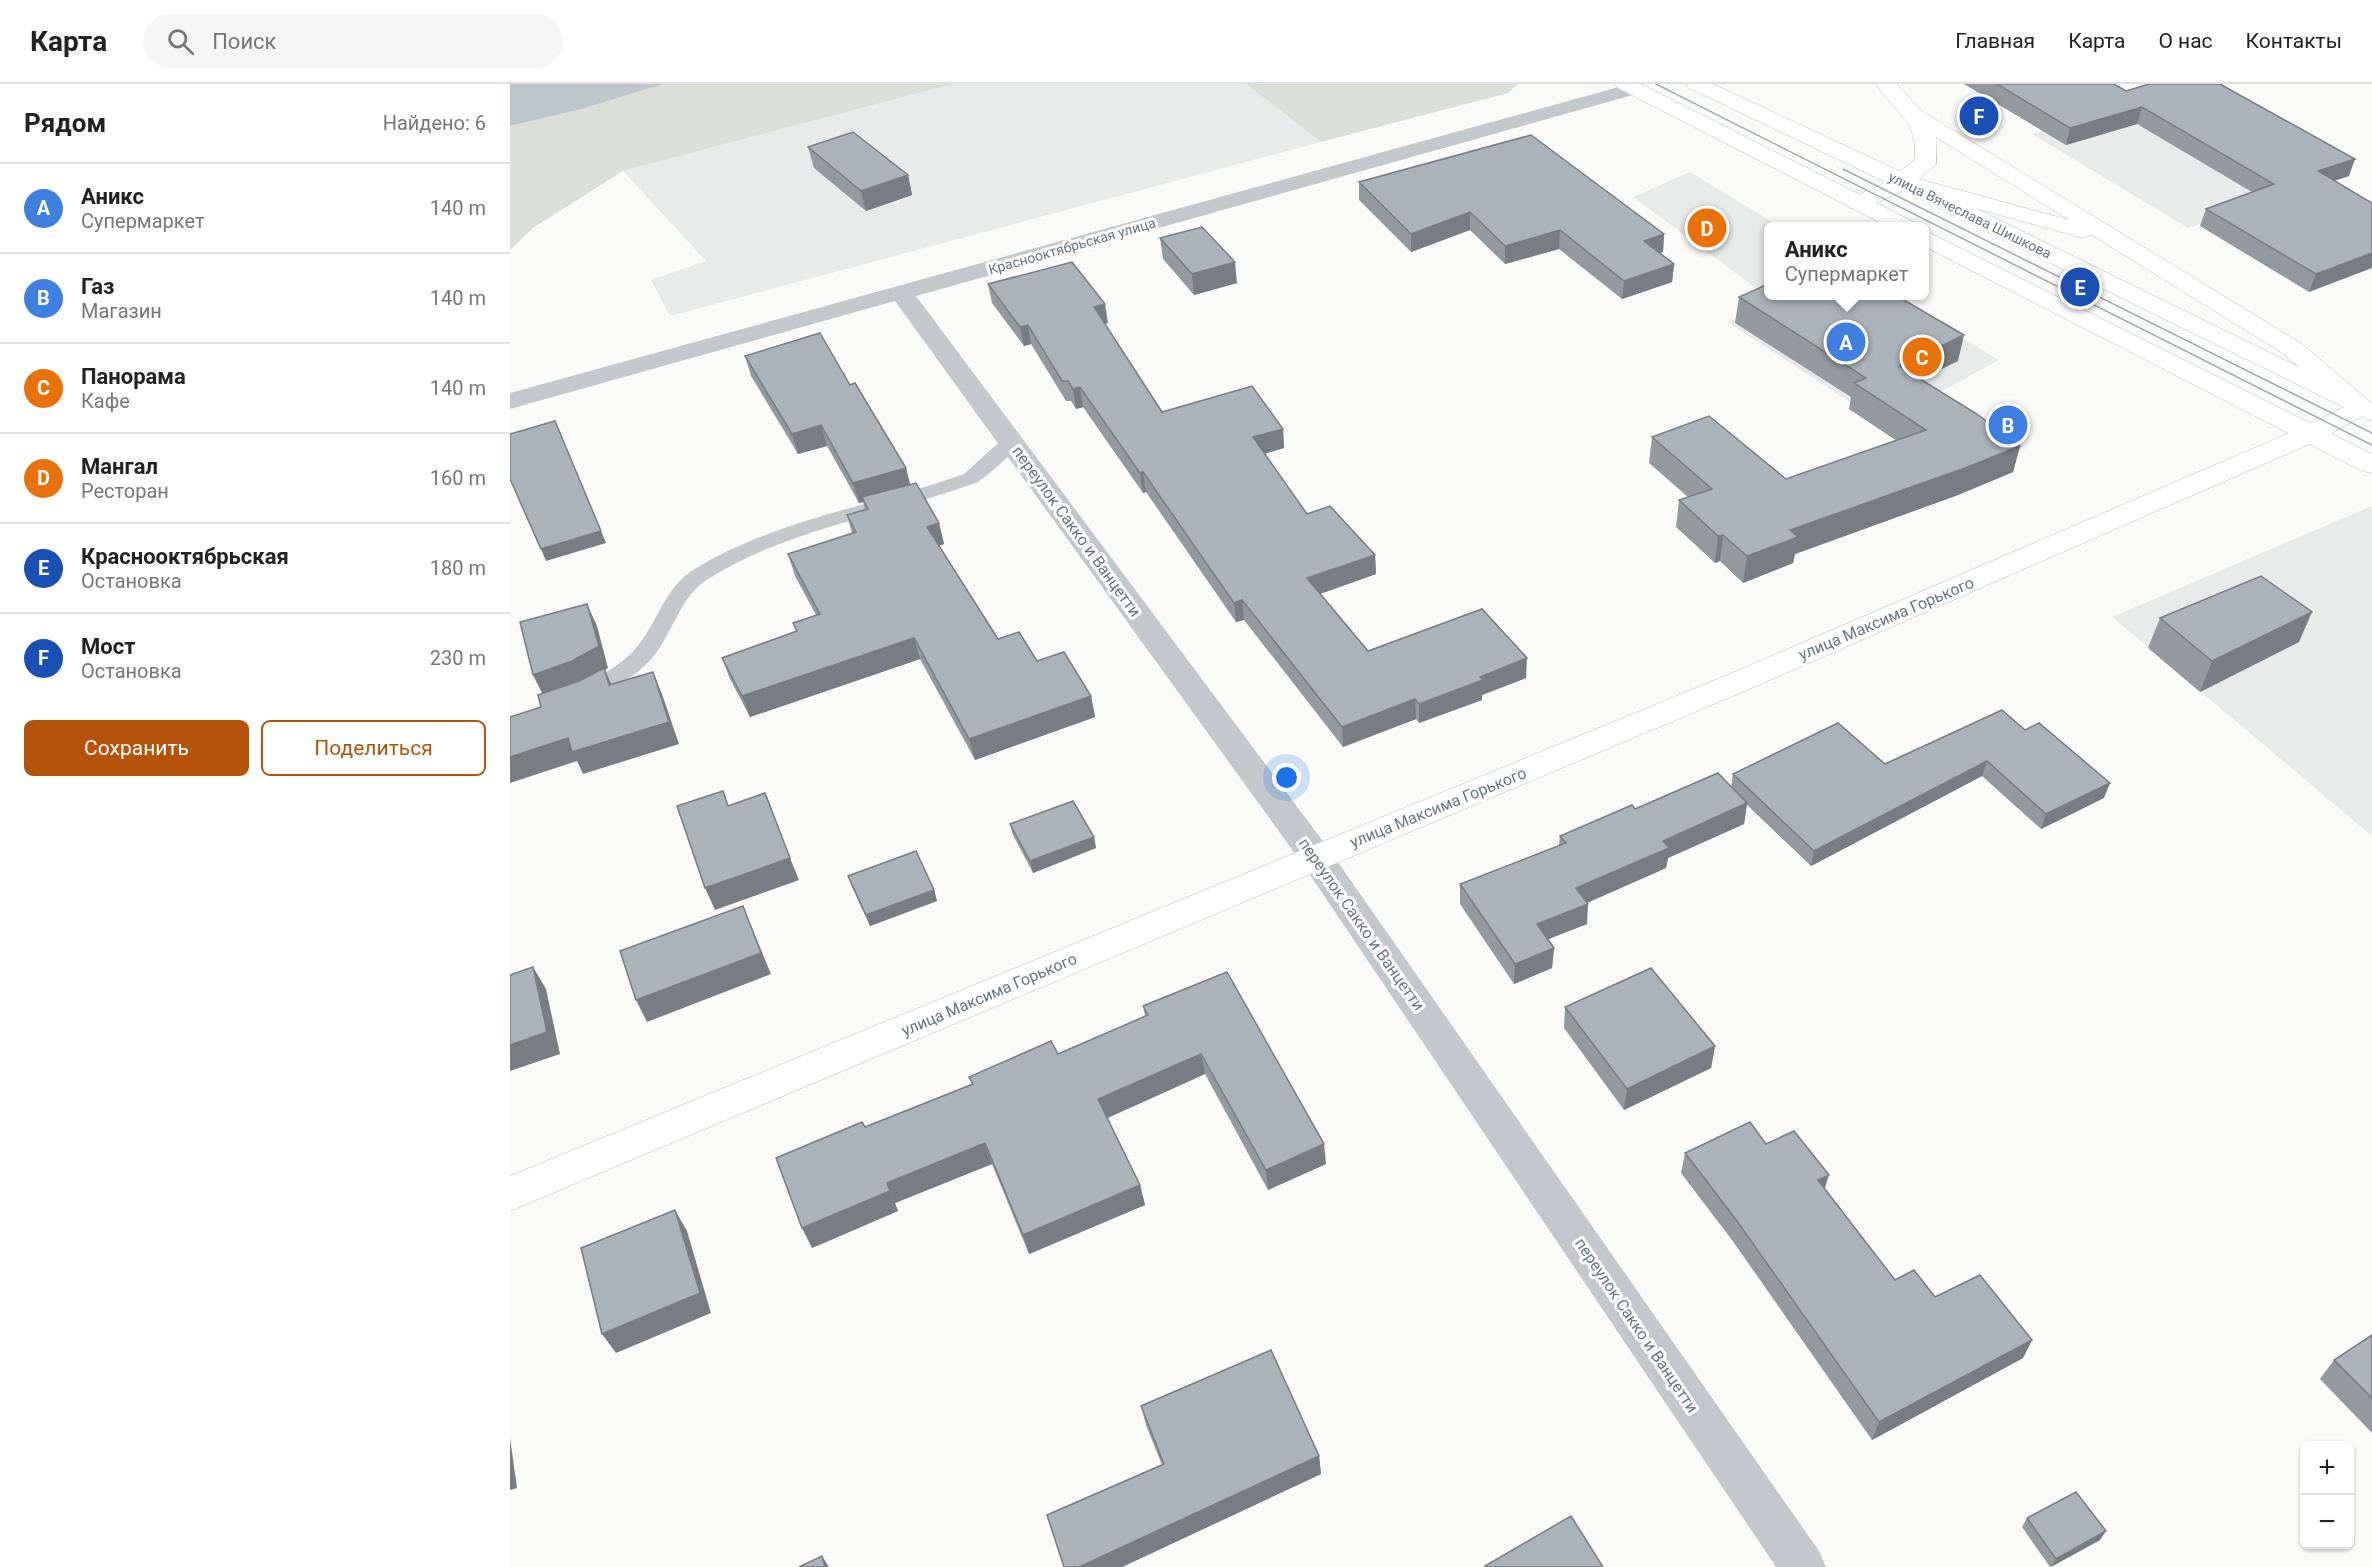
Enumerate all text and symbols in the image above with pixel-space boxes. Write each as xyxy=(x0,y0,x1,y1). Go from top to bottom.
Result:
search box xyxy=(143,14,563,68)
text: Карта xyxy=(30,25,107,58)
icon: search xyxy=(164,25,197,58)
text: Поиск xyxy=(212,29,277,54)
text: Главная xyxy=(1955,29,2035,53)
text: Карта xyxy=(2068,29,2125,53)
text: О нас xyxy=(2158,29,2213,53)
text: Контакты xyxy=(2246,29,2342,53)
pin: F xyxy=(1960,93,1998,138)
text: Рядом xyxy=(24,108,106,138)
text: Найдено: 6 xyxy=(383,111,486,135)
street label: улица Вячеслава Шишкова xyxy=(1886,169,2054,261)
text: Аникс xyxy=(81,184,144,209)
text: A xyxy=(37,196,50,220)
text: 140 m xyxy=(430,196,486,220)
pin: D xyxy=(1688,206,1726,250)
text: Супермаркет xyxy=(81,209,205,233)
street label: Краснооктябрьская улица xyxy=(987,214,1157,278)
popup xyxy=(1764,222,1929,300)
text: Аникс xyxy=(1785,237,1848,262)
text: Супермаркет xyxy=(1785,262,1908,286)
pin: E xyxy=(2060,264,2100,310)
text: Газ xyxy=(81,274,114,299)
text: B xyxy=(37,286,50,310)
text: 140 m xyxy=(430,286,486,310)
text: Магазин xyxy=(81,299,162,323)
pin: A xyxy=(1826,320,1866,364)
pin: C xyxy=(1902,334,1942,380)
text: Панорама xyxy=(81,364,186,389)
text: C xyxy=(37,376,50,400)
text: 140 m xyxy=(430,376,486,400)
text: Кафе xyxy=(81,389,130,413)
pin: B xyxy=(1988,402,2028,448)
street label: переулок Сакко и Ванцетти xyxy=(1008,442,1145,620)
text: Мангал xyxy=(81,454,158,479)
text: D xyxy=(37,466,50,490)
text: 160 m xyxy=(430,466,486,490)
text: Ресторан xyxy=(81,479,169,503)
text: Краснооктябрьская xyxy=(81,544,289,569)
text: E xyxy=(38,556,49,580)
text: 180 m xyxy=(430,556,486,580)
text: Остановка xyxy=(81,569,182,593)
street label: улица Максима Горького xyxy=(1796,573,1977,664)
text: Мост xyxy=(81,634,135,659)
text: F xyxy=(38,646,49,670)
text: 230 m xyxy=(430,646,486,670)
text: Остановка xyxy=(81,659,182,683)
button: Сохранить xyxy=(24,720,249,776)
button: Поделиться xyxy=(261,720,486,776)
your location xyxy=(1272,763,1301,792)
street label: улица Максима Горького xyxy=(1347,763,1529,852)
street label: переулок Сакко и Ванцетти xyxy=(1295,834,1429,1014)
street label: улица Максима Горького xyxy=(899,949,1080,1040)
street label: переулок Сакко и Ванцетти xyxy=(1571,1234,1702,1416)
map controls xyxy=(2300,1441,2354,1549)
button: + xyxy=(2300,1441,2354,1495)
button: − xyxy=(2300,1495,2354,1549)

